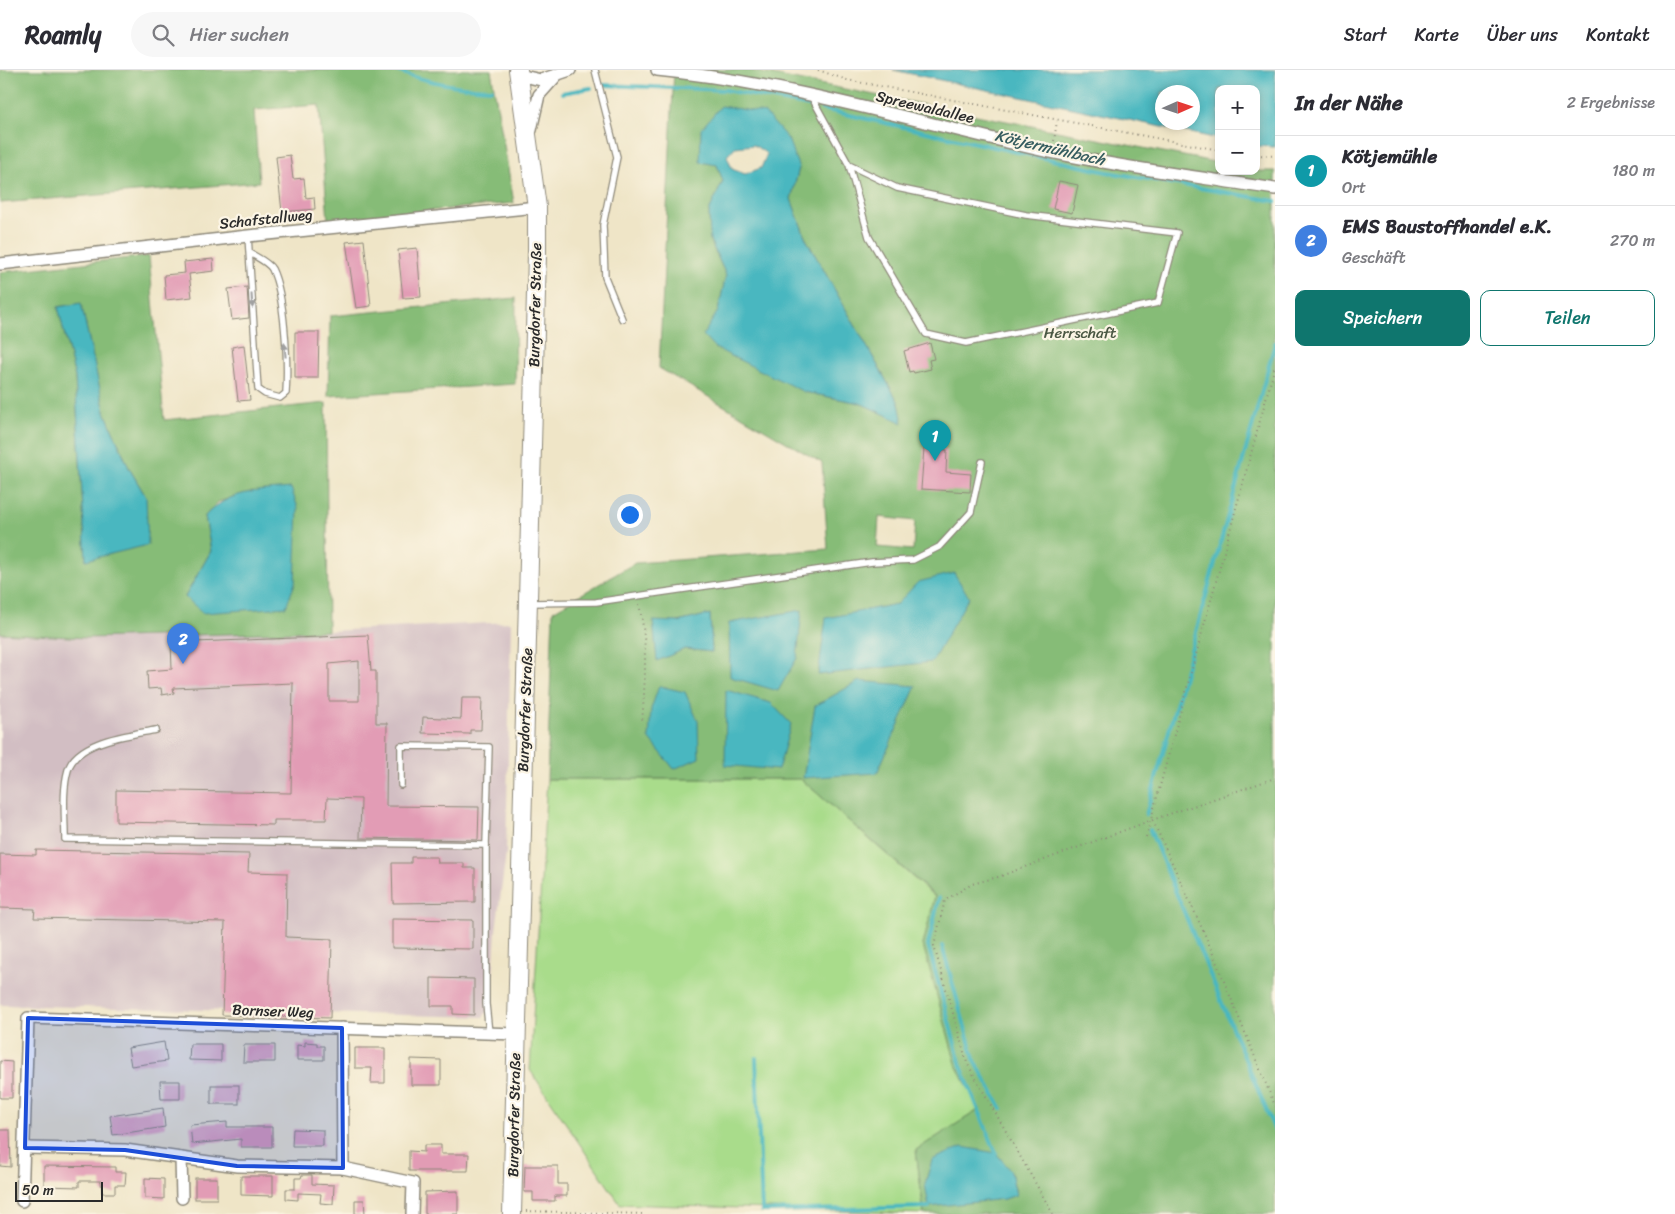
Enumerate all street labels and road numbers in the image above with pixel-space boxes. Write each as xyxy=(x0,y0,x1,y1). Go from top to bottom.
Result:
street label: Spreewaldallee xyxy=(873,83,977,131)
street label: Schafstallweg xyxy=(218,201,314,237)
street label: Burgdorfer Straße xyxy=(521,242,549,367)
street label: Burgdorfer Straße xyxy=(510,647,540,773)
street label: Bornser Weg xyxy=(232,997,315,1025)
street label: Burgdorfer Straße xyxy=(500,1052,528,1177)

